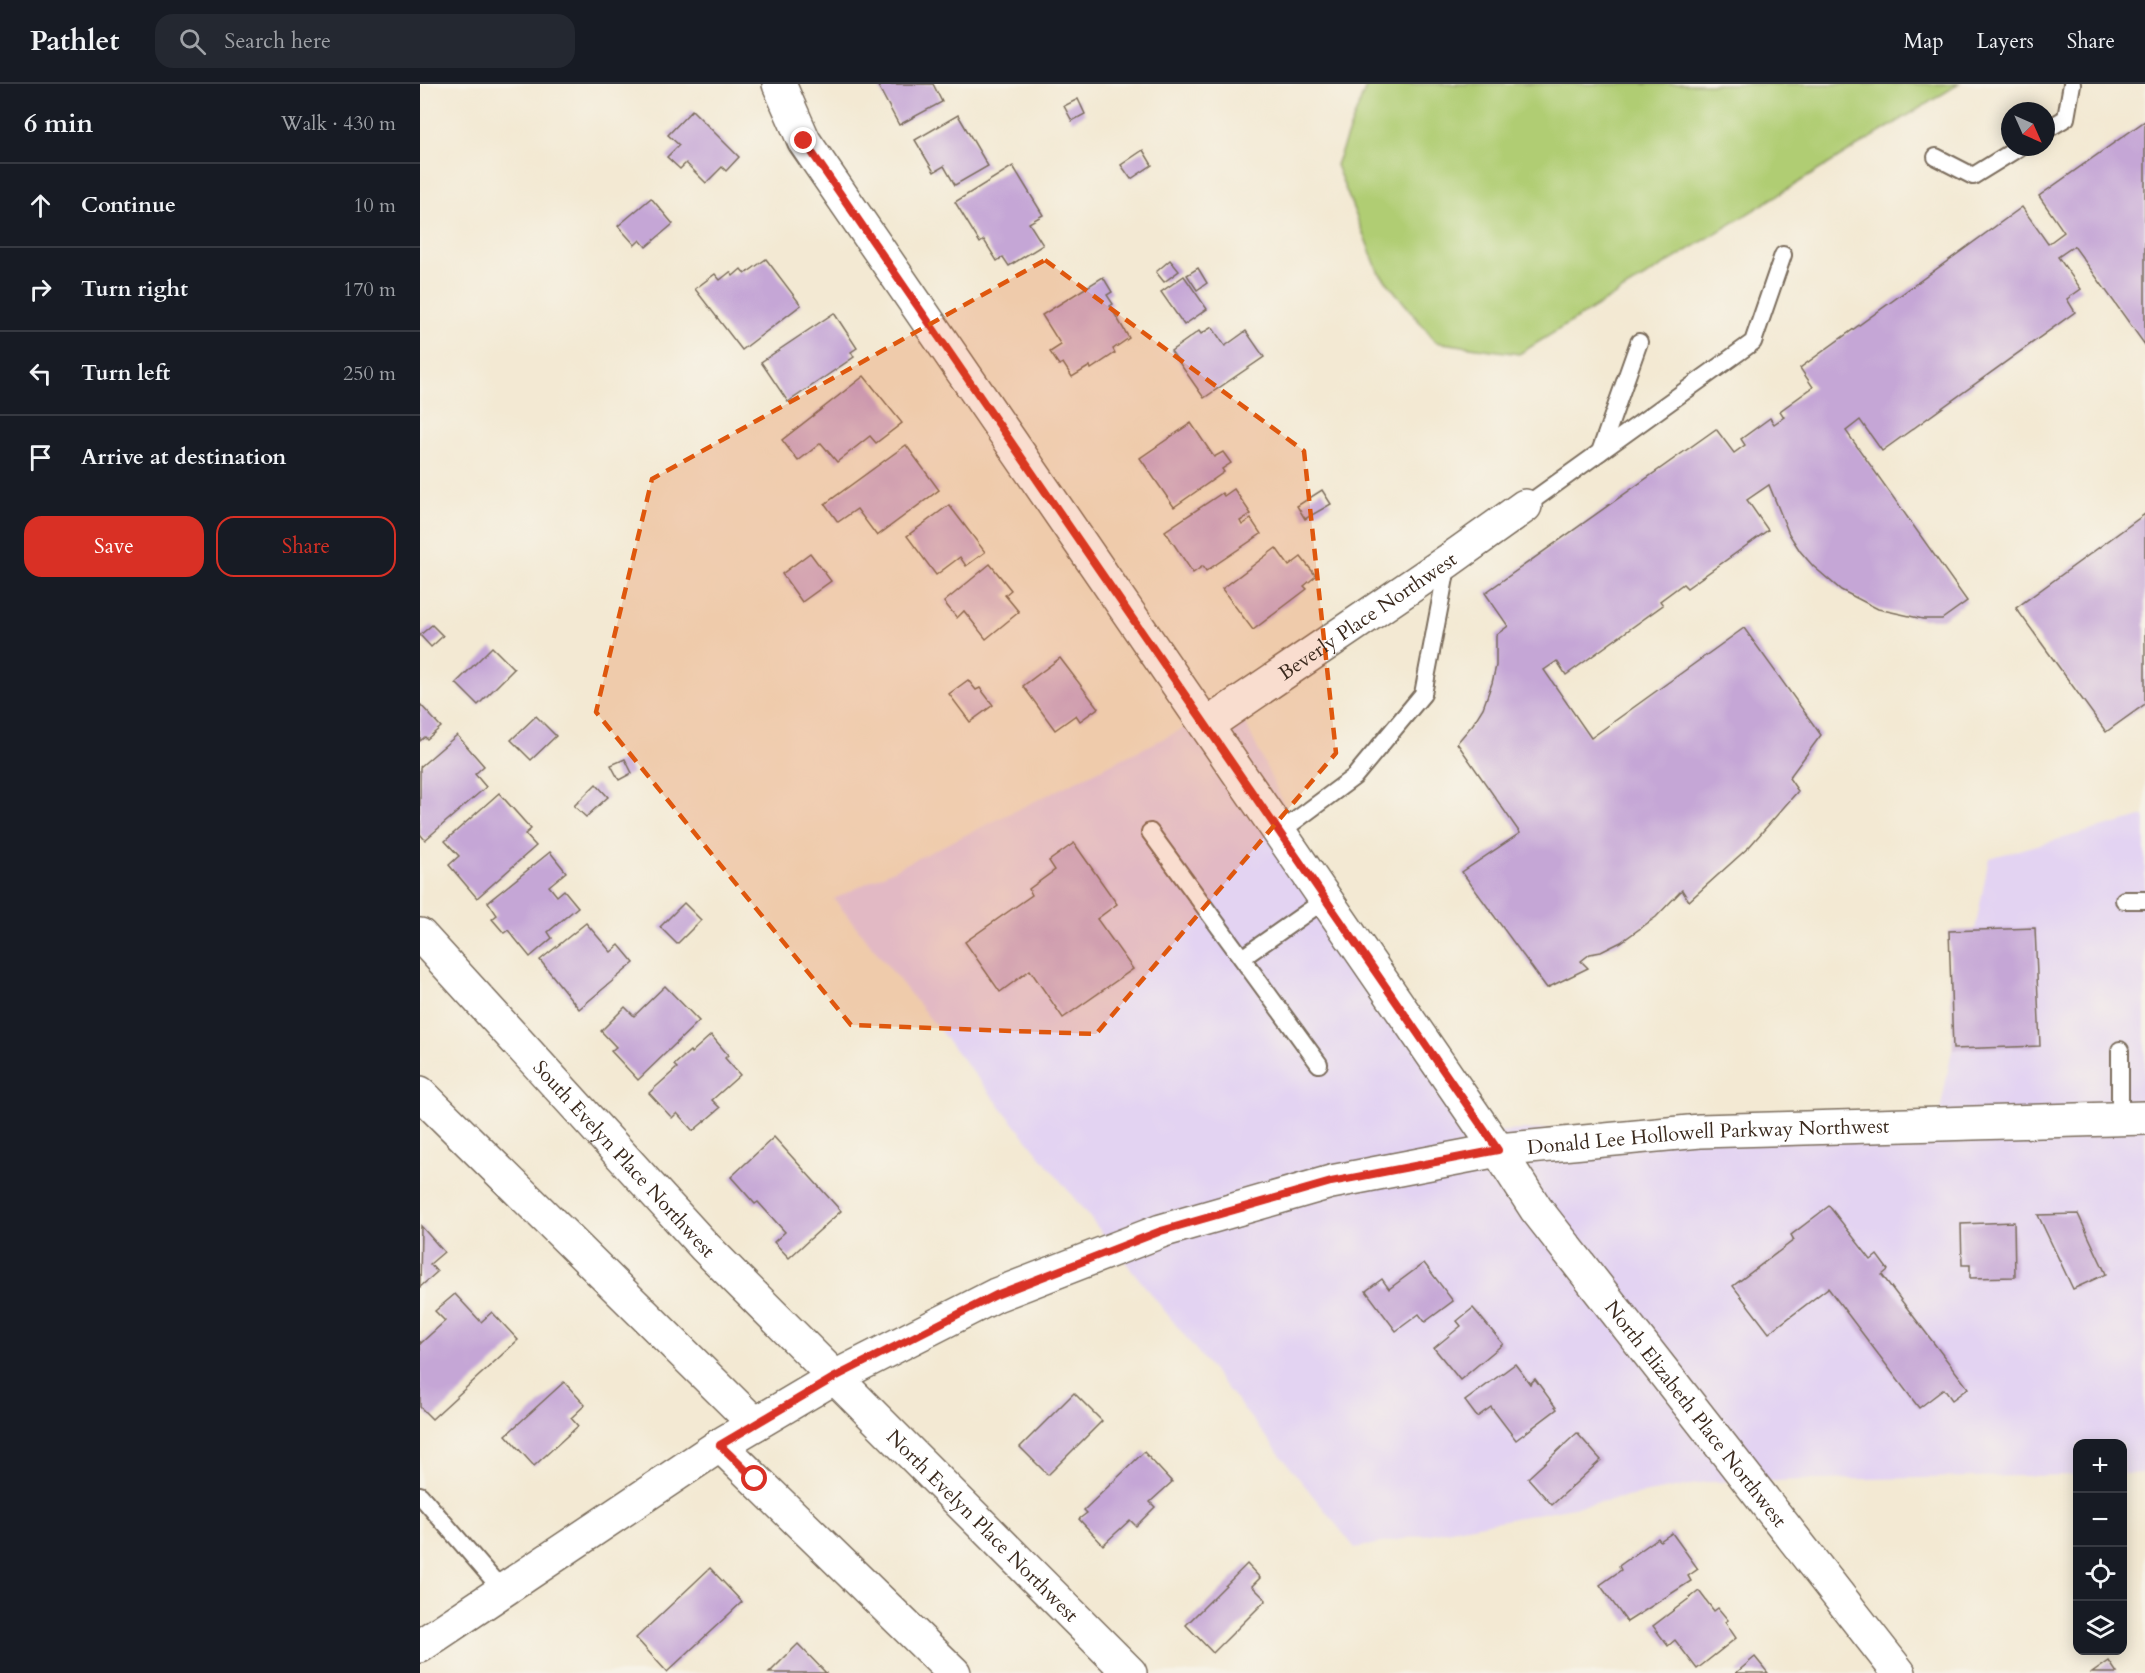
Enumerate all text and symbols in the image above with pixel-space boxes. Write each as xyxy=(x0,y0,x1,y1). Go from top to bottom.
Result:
search box xyxy=(155,14,575,68)
text: Pathlet xyxy=(30,22,119,60)
icon: search xyxy=(176,25,209,58)
text: Search here xyxy=(224,26,331,56)
text: Map xyxy=(1904,27,1944,56)
text: Layers xyxy=(1977,27,2034,56)
text: Share xyxy=(2067,27,2115,56)
north arrow xyxy=(2001,102,2055,156)
text: 6 min xyxy=(24,106,93,141)
text: Walk · 430 m xyxy=(281,110,396,137)
route end xyxy=(790,127,816,153)
icon: ahead xyxy=(24,189,57,222)
text: Continue xyxy=(81,190,176,220)
text: 10 m xyxy=(353,192,396,219)
icon: right xyxy=(24,273,57,306)
text: Turn right xyxy=(81,274,188,304)
text: 170 m xyxy=(343,276,396,303)
icon: left xyxy=(24,357,57,390)
text: Turn left xyxy=(81,358,170,388)
text: 250 m xyxy=(343,360,396,387)
icon: arrive xyxy=(24,441,57,474)
text: Arrive at destination xyxy=(81,442,286,472)
button: Save xyxy=(24,516,204,577)
button: Share xyxy=(216,516,396,577)
street label: Beverly Place Northwest xyxy=(1273,546,1463,687)
street label: South Evelyn Place Northwest xyxy=(527,1055,721,1264)
street label: Donald Lee Hollowell Parkway Northwest xyxy=(1526,1112,1890,1161)
street label: North Elizabeth Place Northwest xyxy=(1599,1295,1793,1533)
street label: North Evelyn Place Northwest xyxy=(881,1424,1085,1629)
map controls xyxy=(2073,1439,2127,1655)
button: + xyxy=(2073,1439,2127,1493)
route start xyxy=(741,1465,767,1491)
button: − xyxy=(2073,1493,2127,1547)
button: locate xyxy=(2073,1547,2127,1601)
button: layers xyxy=(2073,1601,2127,1655)

